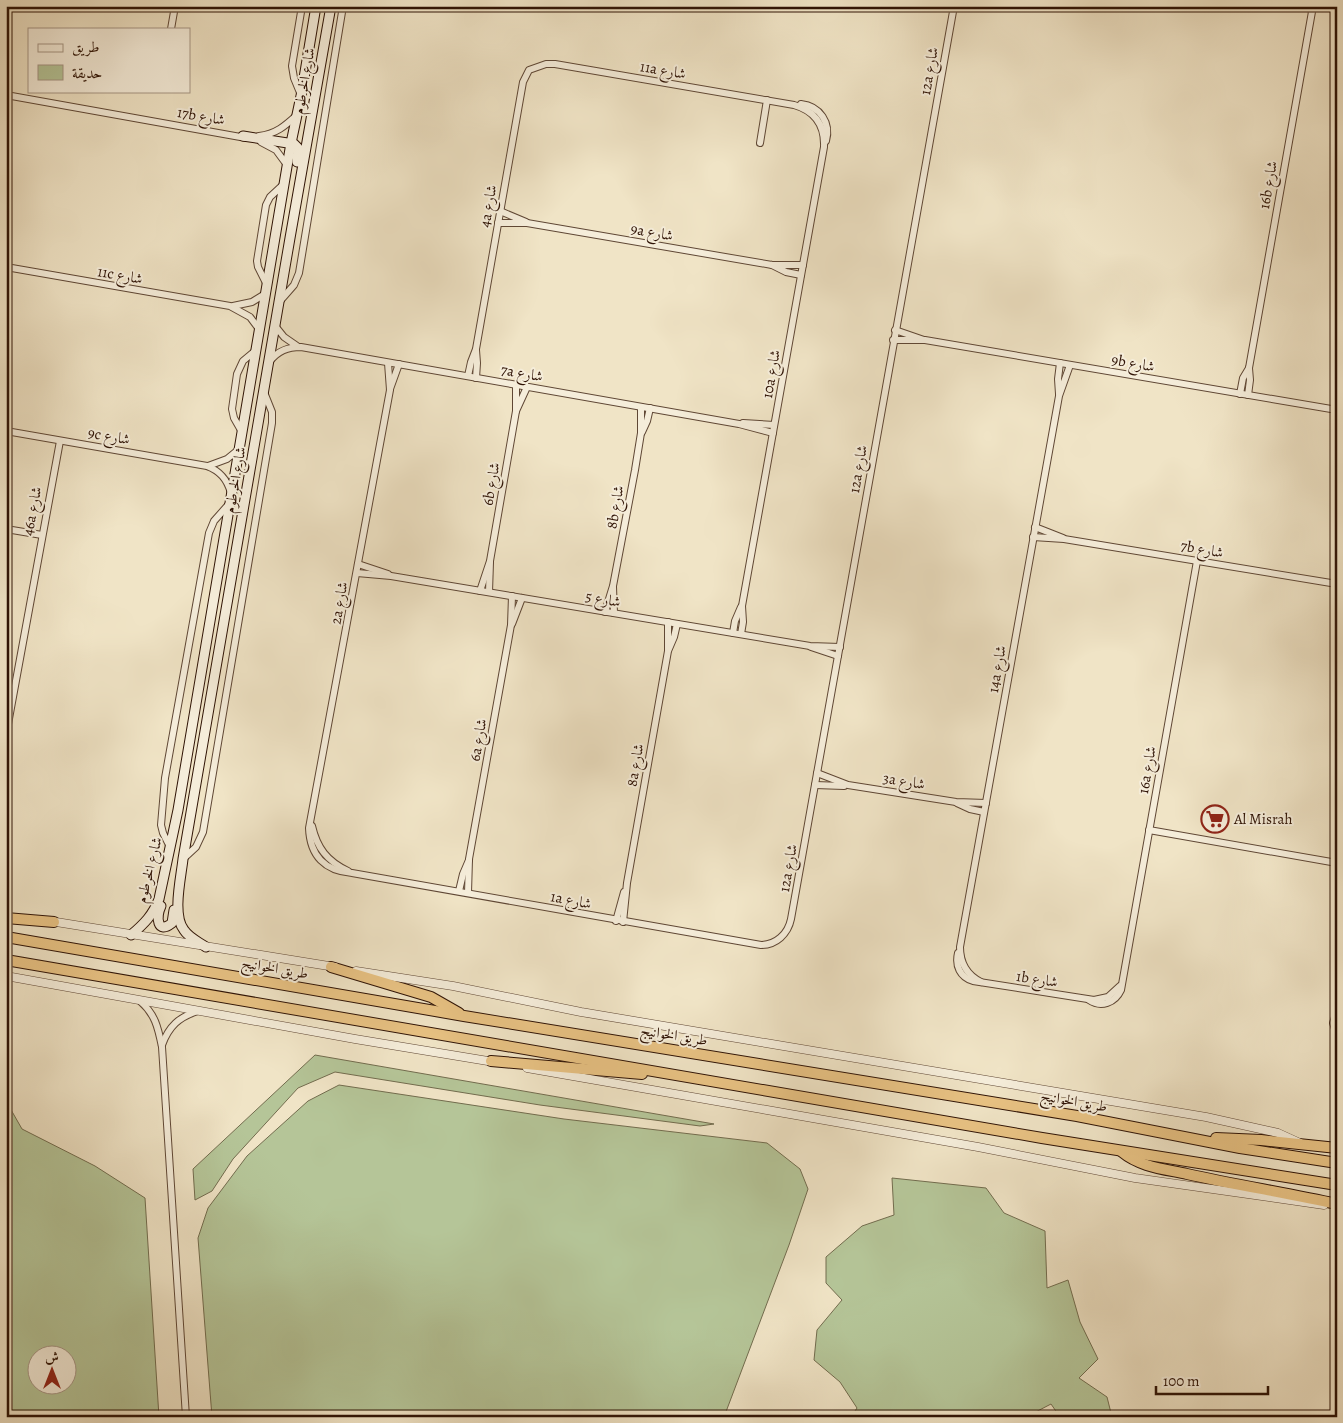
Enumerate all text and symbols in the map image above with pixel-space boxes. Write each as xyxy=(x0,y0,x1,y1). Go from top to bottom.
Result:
legend xyxy=(28,28,190,92)
text: طريق xyxy=(72,37,99,57)
street label: 12a شارع xyxy=(915,45,946,97)
street label: شارع الخرطوم xyxy=(288,46,323,116)
street label: 11a شارع xyxy=(638,56,688,87)
text: حديقة xyxy=(72,63,102,83)
street label: 17b شارع xyxy=(175,102,226,133)
street label: 16b شارع xyxy=(1254,159,1285,211)
street label: 4a شارع xyxy=(474,183,505,229)
street label: 9a شارع xyxy=(629,218,675,249)
street label: 11c شارع xyxy=(95,261,144,292)
street label: 10a شارع xyxy=(757,348,788,400)
street label: 9b شارع xyxy=(1109,349,1156,380)
street label: 7a شارع xyxy=(499,359,545,389)
street label: 9c شارع xyxy=(86,422,132,452)
street label: 12a شارع xyxy=(844,443,875,495)
street label: شارع الخرطوم xyxy=(219,445,254,515)
street label: 6b شارع xyxy=(477,461,508,508)
street label: 8b شارع xyxy=(601,484,632,531)
street label: 46a شارع xyxy=(17,485,50,538)
street label: 7b شارع xyxy=(1179,535,1225,566)
street label: 2a شارع xyxy=(325,580,356,627)
street label: شارع 5 xyxy=(583,586,622,615)
street label: 14a شارع xyxy=(983,644,1014,695)
street label: 6a شارع xyxy=(464,717,495,763)
street label: 8a شارع xyxy=(621,742,652,789)
street label: 16a شارع xyxy=(1133,745,1164,796)
street label: 3a شارع xyxy=(881,768,926,797)
supermarket icon: Al Misrah xyxy=(1200,804,1230,834)
place label: Al Misrah xyxy=(1233,809,1293,829)
street label: شارع الخرطوم xyxy=(131,835,170,906)
street label: 12a شارع xyxy=(774,842,805,894)
street label: 1a شارع xyxy=(548,886,593,917)
street label: طريق الخوانيج xyxy=(239,952,310,988)
street label: 1b شارع xyxy=(1014,966,1059,995)
street label: طريق الخوانيج xyxy=(638,1020,709,1054)
street label: طريق الخوانيج xyxy=(1038,1085,1109,1121)
north arrow xyxy=(28,1346,78,1396)
text: ش xyxy=(45,1348,59,1367)
scale bar xyxy=(1156,1363,1268,1395)
text: 100 m xyxy=(1163,1371,1200,1391)

